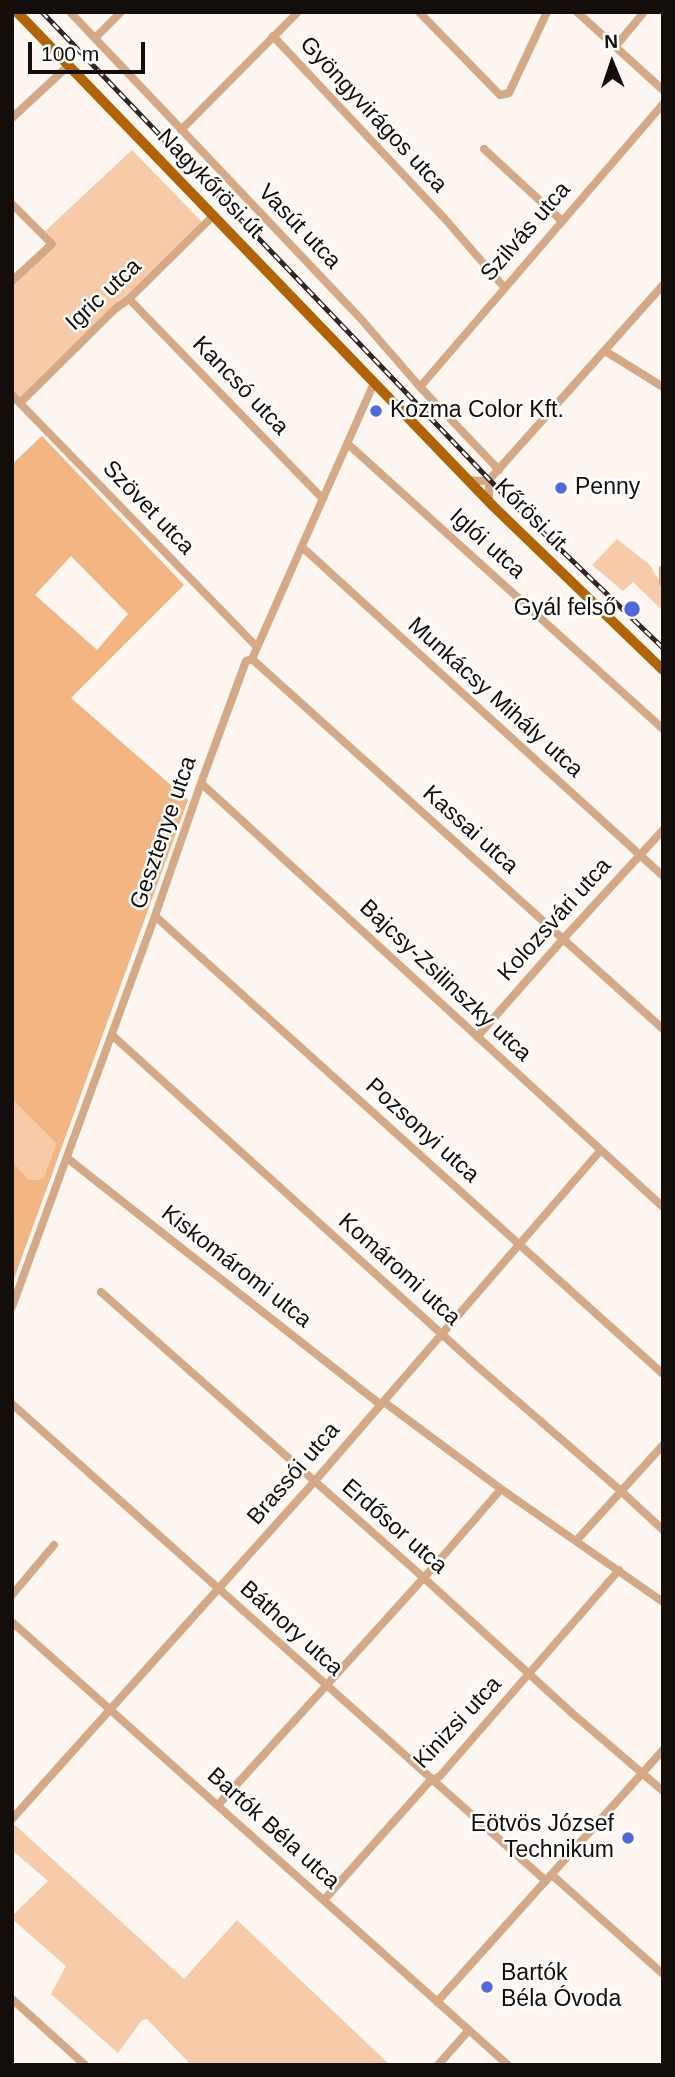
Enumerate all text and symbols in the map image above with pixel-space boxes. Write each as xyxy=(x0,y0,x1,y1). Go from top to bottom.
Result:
scale bar xyxy=(32,28,149,72)
north arrow xyxy=(577,28,647,98)
street label: Gyöngyvirágos utca xyxy=(294,31,452,199)
text: N xyxy=(604,31,618,52)
text: 100 m xyxy=(41,42,99,65)
street label: Nagykőrösi út xyxy=(151,124,269,244)
street label: Szilvás utca xyxy=(475,177,577,287)
street label: Vasút utca xyxy=(252,179,346,275)
street label: Igric utca xyxy=(60,253,148,337)
street label: Kancsó utca xyxy=(186,331,294,441)
place label: Kozma Color Kft. xyxy=(390,397,564,425)
marker: Kozma Color Kft. xyxy=(368,403,384,419)
street label: Szövet utca xyxy=(96,455,200,561)
street label: Kőrösi út xyxy=(488,473,572,557)
place label: Penny xyxy=(575,474,640,502)
marker: Penny xyxy=(553,480,569,496)
street label: Iglói utca xyxy=(444,503,530,585)
place label: Gyál felső xyxy=(514,595,616,623)
marker: Gyál felső xyxy=(622,599,642,619)
street label: Munkácsy Mihály utca xyxy=(402,612,588,784)
street label: Gesztenye utca xyxy=(125,753,203,913)
street label: Kassai utca xyxy=(417,780,523,880)
street label: Kolozsvári utca xyxy=(493,853,617,987)
street label: Bajcsy-Zsilinszky utca xyxy=(353,894,537,1068)
street label: Pozsonyi utca xyxy=(360,1073,484,1189)
street label: Kiskomáromi utca xyxy=(155,1200,317,1334)
street label: Komáromi utca xyxy=(332,1208,466,1332)
street label: Brassói utca xyxy=(242,1417,346,1531)
street label: Erdősor utca xyxy=(336,1474,452,1580)
street label: Báthory utca xyxy=(234,1576,348,1682)
street label: Kinizsi utca xyxy=(408,1671,508,1775)
street label: Bartók Béla utca xyxy=(201,1762,345,1896)
place label: Eötvös József Technikum xyxy=(471,1811,614,1865)
marker: Eötvös József Technikum xyxy=(620,1830,636,1846)
place label: Bartók Béla Óvoda xyxy=(501,1960,621,2014)
marker: Bartók Béla Óvoda xyxy=(479,1979,495,1995)

